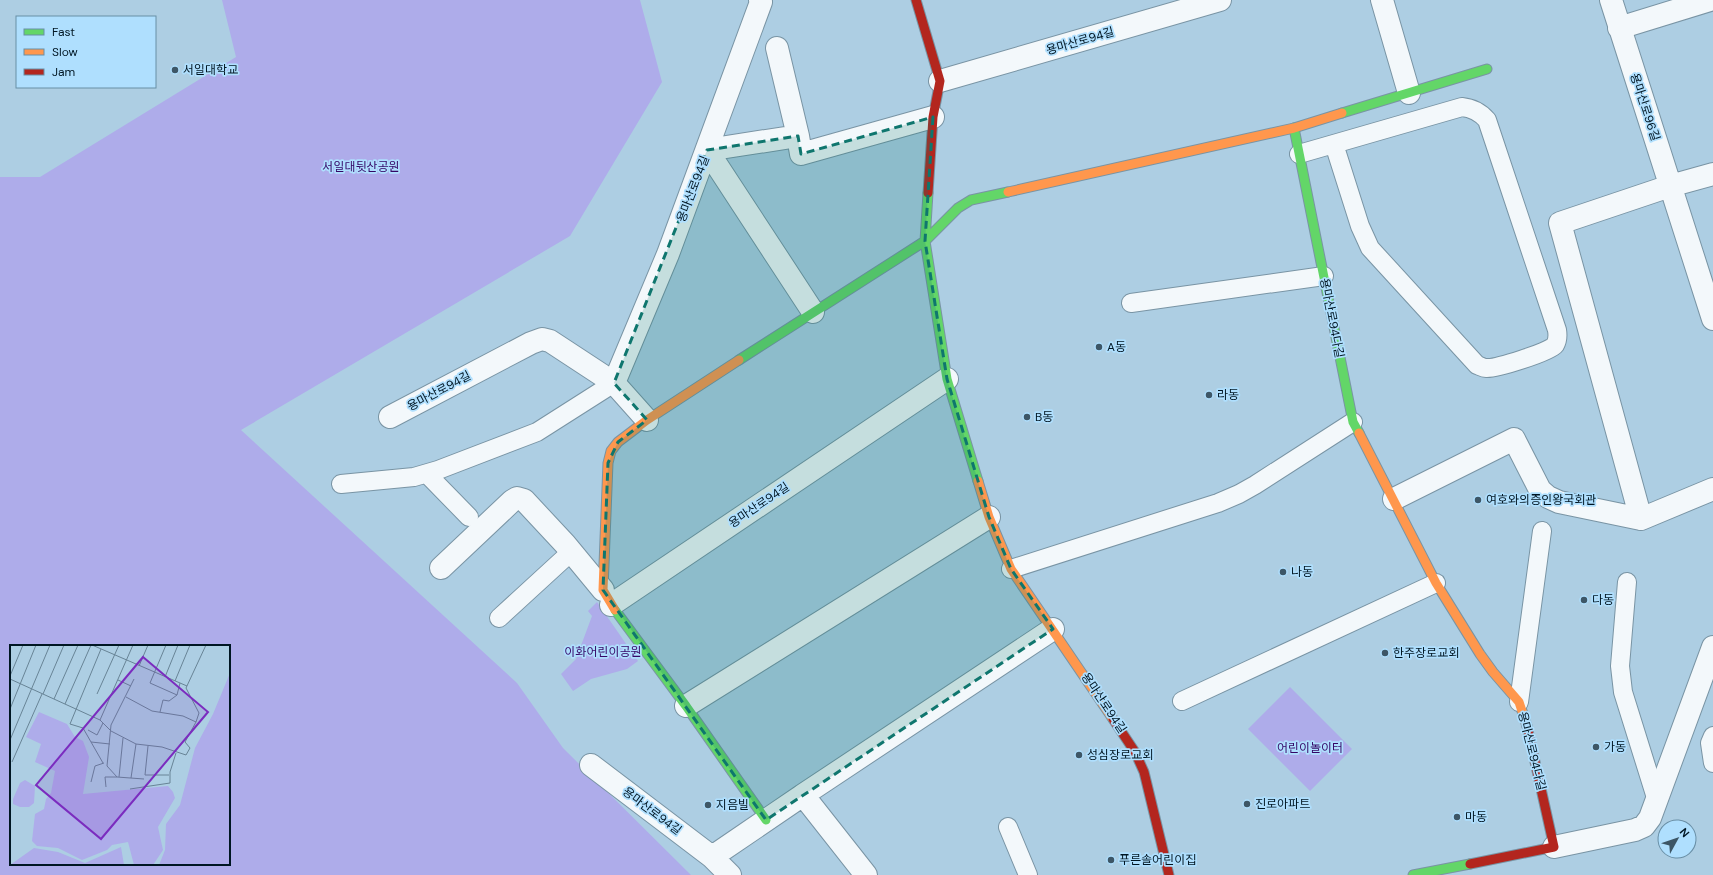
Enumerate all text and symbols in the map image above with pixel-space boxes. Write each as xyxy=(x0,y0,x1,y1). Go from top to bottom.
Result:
legend xyxy=(16,16,156,88)
text: Fast xyxy=(52,24,75,40)
street label: 용마산로94길 xyxy=(1044,24,1116,58)
text: Slow xyxy=(52,44,78,60)
place label: 서일대학교 xyxy=(183,62,238,78)
text: Jam xyxy=(52,64,75,80)
marker: 서일대학교 xyxy=(170,65,180,75)
street label: 용마산로96길 xyxy=(1627,71,1663,143)
street label: 용마산로94길 xyxy=(673,153,713,225)
park label: 서일대뒷산공원 xyxy=(322,159,400,175)
street label: 용마산로94다길 xyxy=(1316,277,1348,359)
place label: A동 xyxy=(1107,339,1126,355)
marker: A동 xyxy=(1094,342,1104,352)
street label: 용마산로94길 xyxy=(404,367,474,415)
place label: 라동 xyxy=(1217,387,1239,403)
marker: 라동 xyxy=(1204,390,1214,400)
place label: B동 xyxy=(1035,409,1053,425)
marker: B동 xyxy=(1022,412,1032,422)
street label: 용마산로94길 xyxy=(725,479,793,531)
place label: 여호와의증인왕국회관 xyxy=(1486,492,1596,508)
marker: 여호와의증인왕국회관 xyxy=(1473,495,1483,505)
place label: 나동 xyxy=(1291,564,1313,580)
marker: 나동 xyxy=(1278,567,1288,577)
place label: 다동 xyxy=(1592,592,1614,608)
marker: 다동 xyxy=(1579,595,1589,605)
park label: 이화어린이공원 xyxy=(564,644,642,660)
inset map xyxy=(10,645,230,865)
place label: 한주장로교회 xyxy=(1393,645,1459,661)
marker: 한주장로교회 xyxy=(1380,648,1390,658)
street label: 용마산로94길 xyxy=(1078,669,1130,737)
street label: 용마산로94다길 xyxy=(1514,710,1550,792)
place label: 가동 xyxy=(1604,739,1626,755)
park label: 어린이놀이터 xyxy=(1277,740,1343,756)
marker: 가동 xyxy=(1591,742,1601,752)
place label: 성심장로교회 xyxy=(1087,747,1153,763)
marker: 성심장로교회 xyxy=(1074,750,1084,760)
street label: 용마산로94길 xyxy=(619,784,685,838)
place label: 진로아파트 xyxy=(1255,796,1310,812)
place label: 지음빌 xyxy=(716,797,749,813)
marker: 진로아파트 xyxy=(1242,799,1252,809)
marker: 지음빌 xyxy=(703,800,713,810)
place label: 마동 xyxy=(1465,809,1487,825)
marker: 마동 xyxy=(1452,812,1462,822)
north arrow xyxy=(1657,819,1697,859)
text: N xyxy=(1677,825,1693,840)
place label: 푸른솔어린이집 xyxy=(1119,852,1196,868)
marker: 푸른솔어린이집 xyxy=(1106,855,1116,865)

